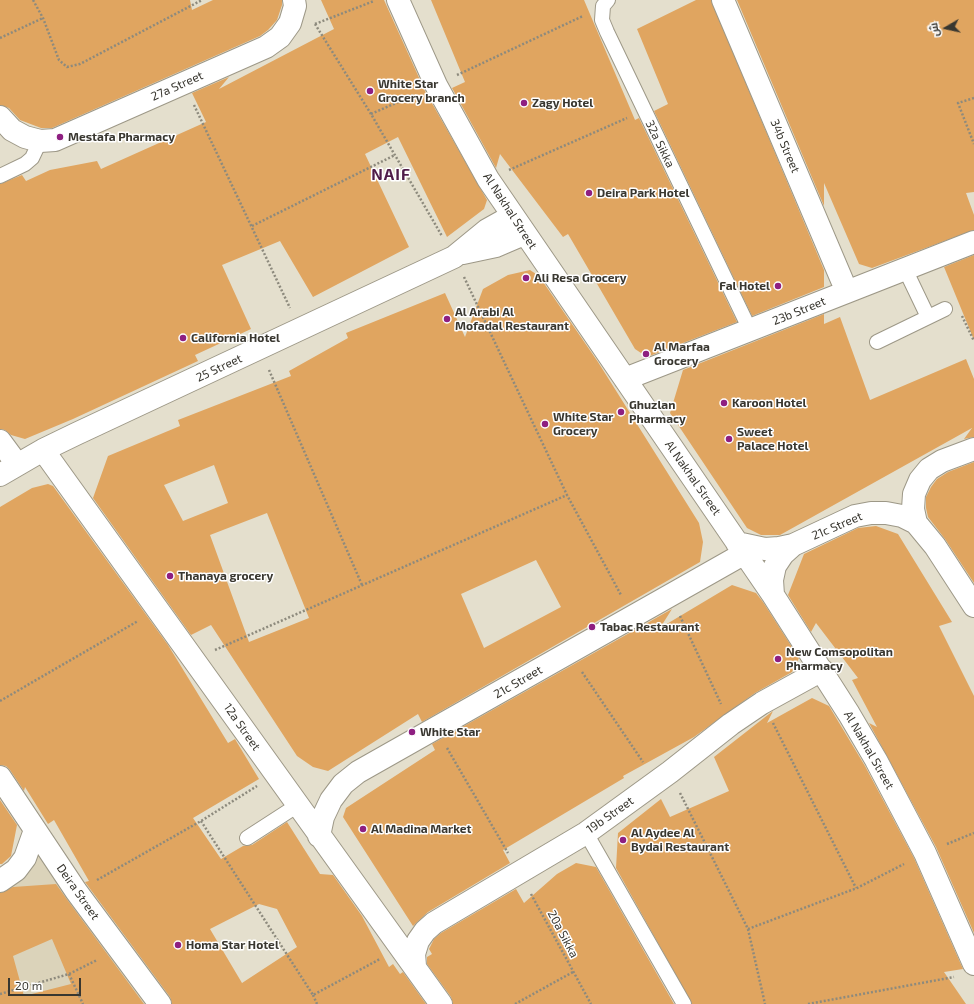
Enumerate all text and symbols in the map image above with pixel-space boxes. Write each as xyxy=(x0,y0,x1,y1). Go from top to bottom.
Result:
north arrow xyxy=(926,8,966,48)
text: ش xyxy=(926,22,941,38)
street label: 27a Street xyxy=(149,68,205,104)
place label: White Star Grocery branch xyxy=(378,77,465,105)
marker: White Star Grocery branch xyxy=(365,86,375,96)
place label: Zagy Hotel xyxy=(532,96,593,110)
marker: Zagy Hotel xyxy=(519,98,529,108)
street label: 34b Street xyxy=(767,117,803,175)
street label: 32a Sikka xyxy=(642,118,678,170)
place label: Mestafa Pharmacy xyxy=(68,130,175,144)
marker: Mestafa Pharmacy xyxy=(55,132,65,142)
district label: NAIF xyxy=(371,165,411,185)
street label: Al Nakhal Street xyxy=(480,170,540,252)
place label: Deira Park Hotel xyxy=(597,186,689,200)
marker: Deira Park Hotel xyxy=(584,188,594,198)
place label: Ali Resa Grocery xyxy=(534,271,627,285)
marker: Ali Resa Grocery xyxy=(521,273,531,283)
place label: Fal Hotel xyxy=(719,279,770,293)
marker: Fal Hotel xyxy=(773,281,783,291)
street label: 23b Street xyxy=(770,294,828,328)
place label: Al Arabi Al Mofadal Restaurant xyxy=(455,305,569,333)
marker: Al Arabi Al Mofadal Restaurant xyxy=(442,314,452,324)
place label: California Hotel xyxy=(191,331,280,345)
marker: California Hotel xyxy=(178,333,188,343)
place label: Al Marfaa Grocery xyxy=(654,340,710,368)
marker: Al Marfaa Grocery xyxy=(641,349,651,359)
street label: 25 Street xyxy=(194,351,244,385)
place label: Karoon Hotel xyxy=(732,396,806,410)
place label: Ghuzlan Pharmacy xyxy=(629,398,686,426)
marker: Karoon Hotel xyxy=(719,398,729,408)
marker: Ghuzlan Pharmacy xyxy=(616,407,626,417)
place label: White Star Grocery xyxy=(553,410,613,438)
marker: White Star Grocery xyxy=(540,419,550,429)
place label: Sweet Palace Hotel xyxy=(737,425,808,453)
marker: Sweet Palace Hotel xyxy=(724,434,734,444)
street label: Al Nakhal Street xyxy=(662,438,724,518)
street label: 21c Street xyxy=(810,509,864,543)
place label: Thanaya grocery xyxy=(178,569,273,583)
marker: Thanaya grocery xyxy=(165,571,175,581)
place label: Tabac Restaurant xyxy=(600,620,699,634)
marker: Tabac Restaurant xyxy=(587,622,597,632)
place label: New Comsopolitan Pharmacy xyxy=(786,645,893,673)
marker: New Comsopolitan Pharmacy xyxy=(773,654,783,664)
street label: 21c Street xyxy=(491,662,545,702)
street label: 12a Street xyxy=(221,701,263,753)
street label: Al Nakhal Street xyxy=(841,708,897,792)
place label: White Star xyxy=(420,725,480,739)
marker: White Star xyxy=(407,727,417,737)
street label: 19b Street xyxy=(584,793,636,837)
place label: Al Madina Market xyxy=(371,822,471,836)
marker: Al Madina Market xyxy=(358,824,368,834)
place label: Al Aydee Al Bydai Restaurant xyxy=(631,826,729,854)
marker: Al Aydee Al Bydai Restaurant xyxy=(618,835,628,845)
street label: Deira Street xyxy=(54,861,102,923)
street label: 20a Sikka xyxy=(544,908,582,960)
place label: Homa Star Hotel xyxy=(186,938,279,952)
marker: Homa Star Hotel xyxy=(173,940,183,950)
scale bar xyxy=(10,970,83,996)
text: 20 m xyxy=(15,978,42,992)

